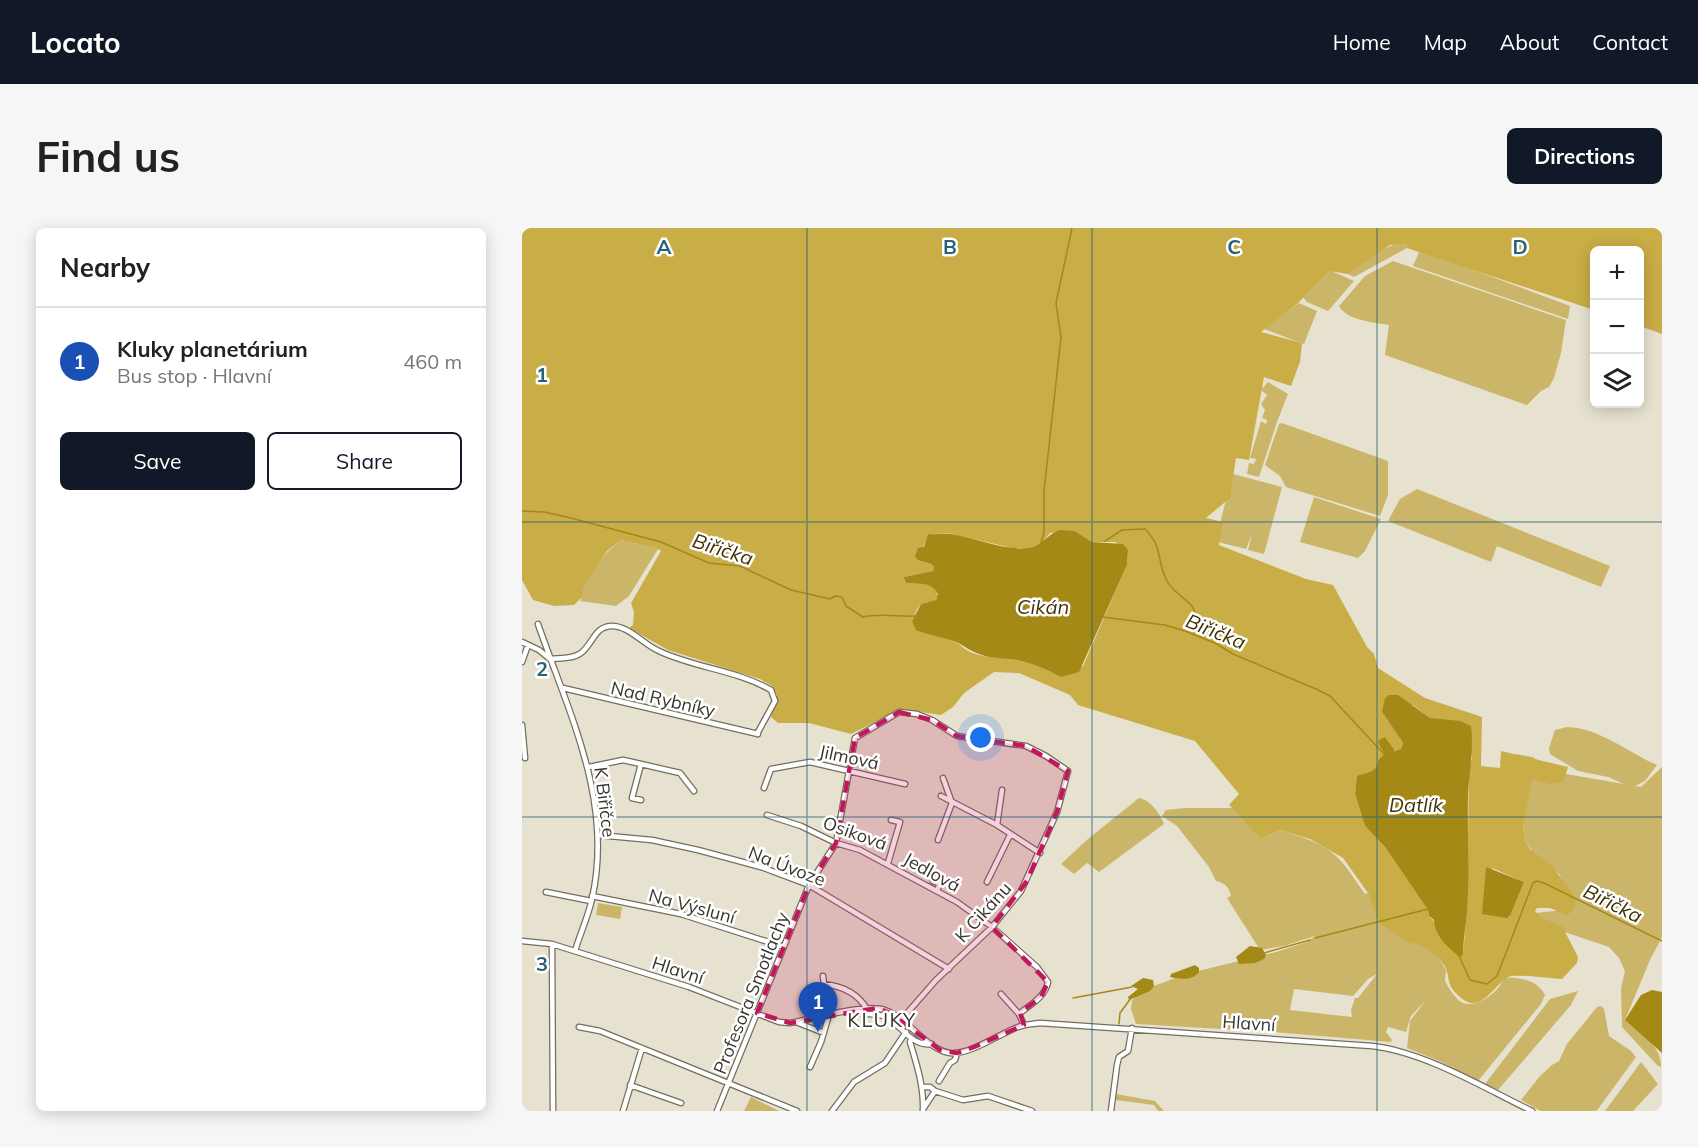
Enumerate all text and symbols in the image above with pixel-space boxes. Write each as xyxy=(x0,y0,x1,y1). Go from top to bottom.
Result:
text: Locato xyxy=(30,25,121,60)
text: Home xyxy=(1333,29,1391,55)
text: Map xyxy=(1424,29,1467,55)
text: About xyxy=(1500,29,1559,55)
text: Contact xyxy=(1592,29,1668,55)
button: Directions xyxy=(1507,128,1662,184)
text: Find us xyxy=(36,130,180,183)
text: A xyxy=(657,234,672,259)
text: B xyxy=(943,234,957,259)
text: C xyxy=(1227,234,1241,259)
text: D xyxy=(1512,234,1528,259)
map controls xyxy=(1590,246,1644,408)
button: + xyxy=(1590,246,1644,300)
text: Nearby xyxy=(60,251,150,284)
button: − xyxy=(1590,300,1644,354)
text: Kluky planetárium xyxy=(117,335,308,363)
text: 1 xyxy=(74,349,86,374)
text: 460 m xyxy=(403,349,462,374)
button: layers xyxy=(1590,354,1644,408)
text: 1 xyxy=(536,362,548,387)
text: Bus stop · Hlavní xyxy=(117,363,272,388)
button: Save xyxy=(60,432,255,490)
button: Share xyxy=(267,432,462,490)
water label: Biřička xyxy=(689,527,757,571)
water label: Cikán xyxy=(1017,594,1069,619)
water label: Biřička xyxy=(1182,608,1250,654)
text: 2 xyxy=(536,656,548,681)
street label: Nad Rybníky xyxy=(609,676,718,722)
your location xyxy=(966,723,995,752)
street label: Jilmová xyxy=(817,739,881,775)
street label: K Biřičce xyxy=(589,766,621,838)
water label: Datlík xyxy=(1389,792,1444,817)
street label: Osiková xyxy=(820,811,890,855)
street label: Na Úvoze xyxy=(745,841,829,891)
street label: Jedlová xyxy=(900,847,964,897)
street label: K Cikánu xyxy=(950,877,1016,947)
water label: Biřička xyxy=(1579,878,1647,928)
street label: Na Výsluní xyxy=(646,883,740,929)
street label: Profesora Smotlachy xyxy=(708,908,794,1077)
text: 3 xyxy=(536,951,548,976)
street label: Hlavní xyxy=(649,951,708,990)
pin: 1 xyxy=(798,982,838,1032)
district label: KLUKY xyxy=(847,1007,917,1032)
street label: Hlavní xyxy=(1222,1010,1278,1036)

